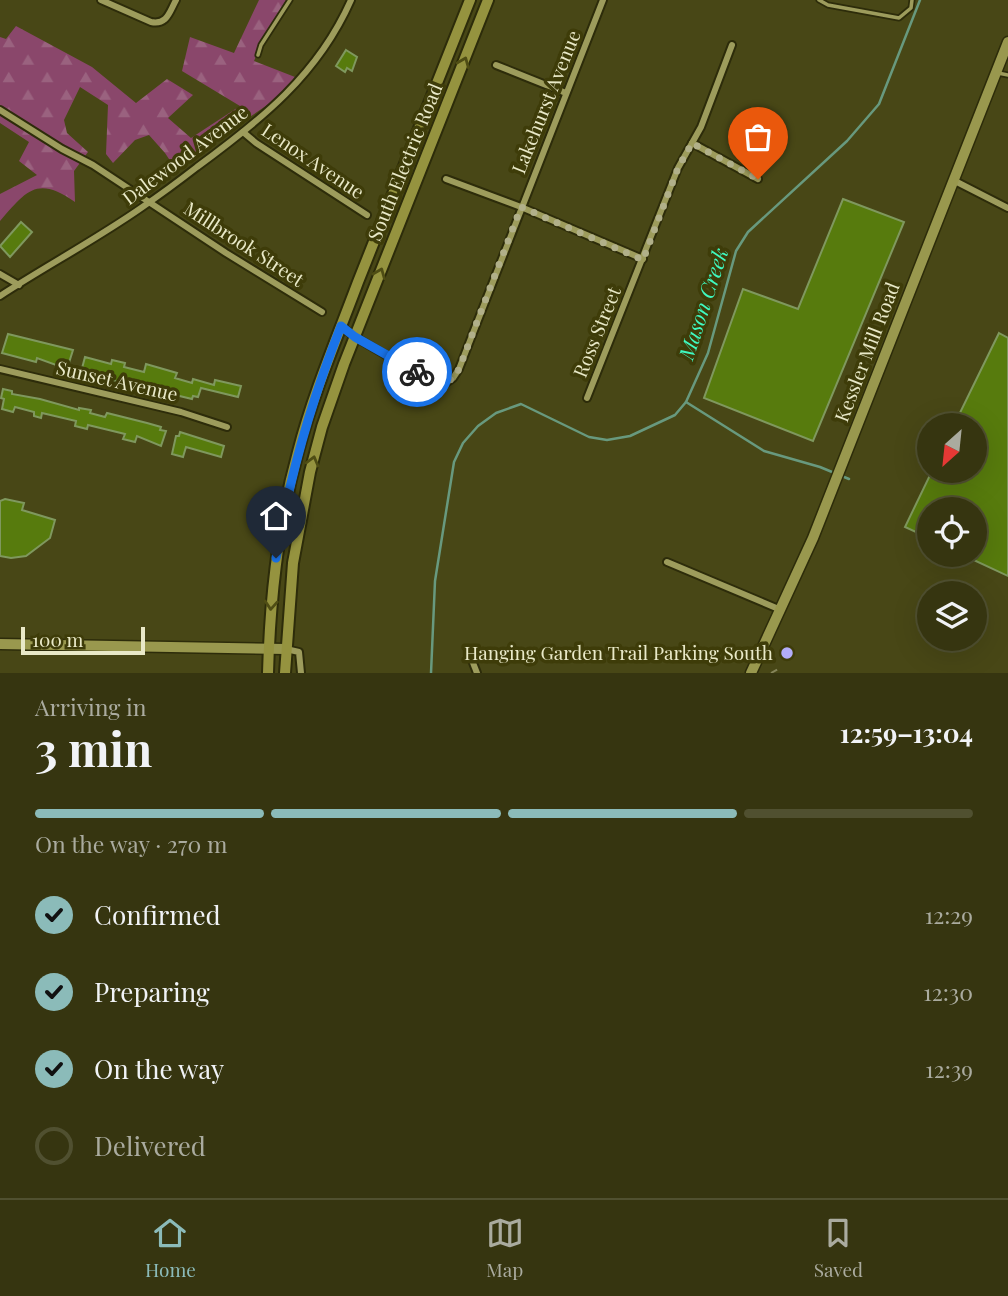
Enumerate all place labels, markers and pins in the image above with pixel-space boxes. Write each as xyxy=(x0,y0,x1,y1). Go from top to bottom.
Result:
pin xyxy=(728,107,788,179)
pin xyxy=(246,486,306,558)
place label: Hanging Garden Trail Parking South xyxy=(464,639,773,665)
marker: Hanging Garden Trail Parking South xyxy=(779,645,795,661)

